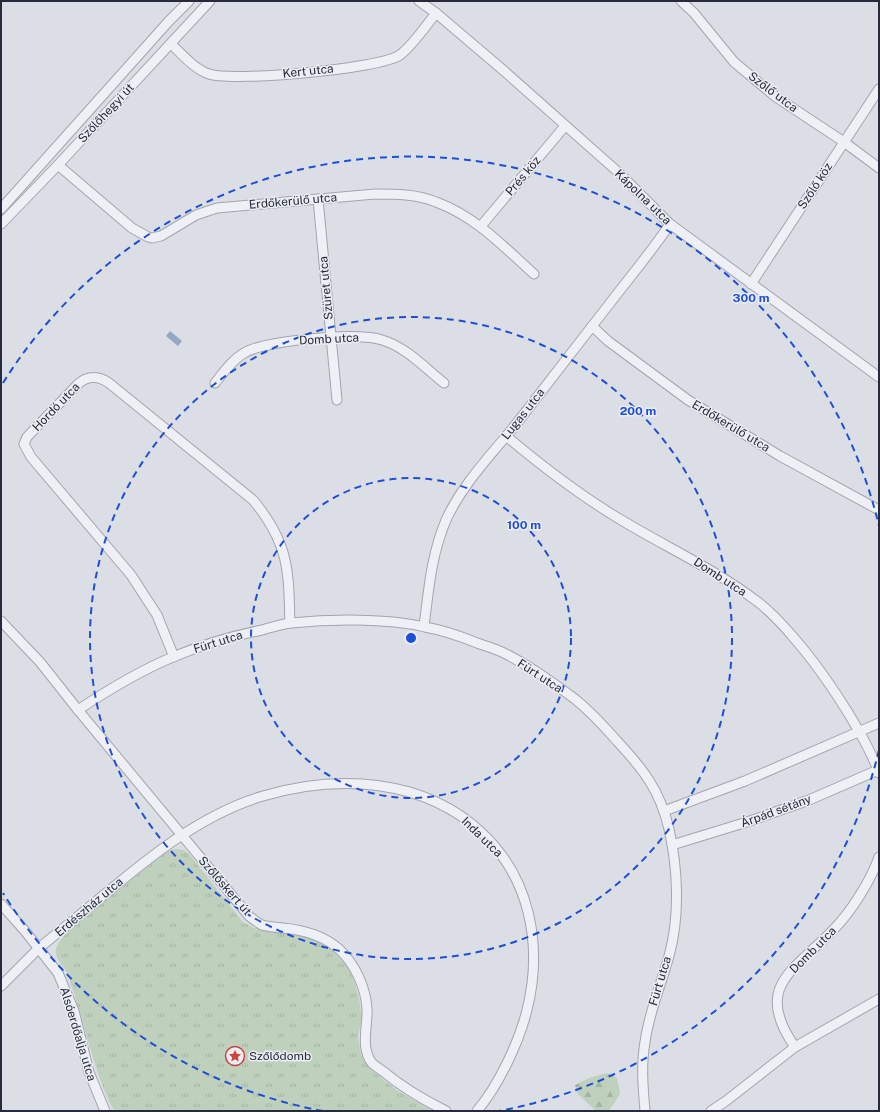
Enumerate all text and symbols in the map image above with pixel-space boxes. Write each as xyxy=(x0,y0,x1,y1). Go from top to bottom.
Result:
street label: Kert utca xyxy=(282,61,334,81)
street label: Szőlő utca xyxy=(746,69,800,115)
street label: Szőlőhegyi út xyxy=(75,80,137,145)
street label: Prés köz xyxy=(503,153,544,198)
street label: Szőlő köz xyxy=(795,160,835,212)
street label: Kápolna utca xyxy=(612,167,674,227)
street label: Erdőkerülő utca xyxy=(248,190,338,212)
street label: Szüret utca xyxy=(316,256,336,320)
text: 300 m xyxy=(733,291,770,305)
street label: Domb utca xyxy=(299,330,359,348)
street label: Hordó utca xyxy=(29,380,83,434)
street label: Lugas utca xyxy=(499,386,547,442)
street label: Erdőkerülő utca xyxy=(690,397,772,455)
text: 200 m xyxy=(620,404,656,418)
text: 100 m xyxy=(507,518,541,532)
street label: Domb utca xyxy=(691,555,749,599)
street label: Fürt utca xyxy=(192,628,244,656)
centre of rings xyxy=(404,631,418,645)
street label: Fürt utca xyxy=(515,656,565,696)
street label: Árpád sétány xyxy=(739,792,814,830)
street label: Inda utca xyxy=(459,814,505,860)
street label: Szőlőskert út xyxy=(196,854,255,919)
street label: Erdészház utca xyxy=(52,875,126,939)
street label: Domb utca xyxy=(787,924,839,976)
street label: Fürt utca xyxy=(646,955,674,1007)
street label: Alsóerdőalja utca xyxy=(57,985,99,1083)
place icon: Szőlődomb xyxy=(224,1045,246,1067)
place label: Szőlődomb xyxy=(249,1049,311,1063)

